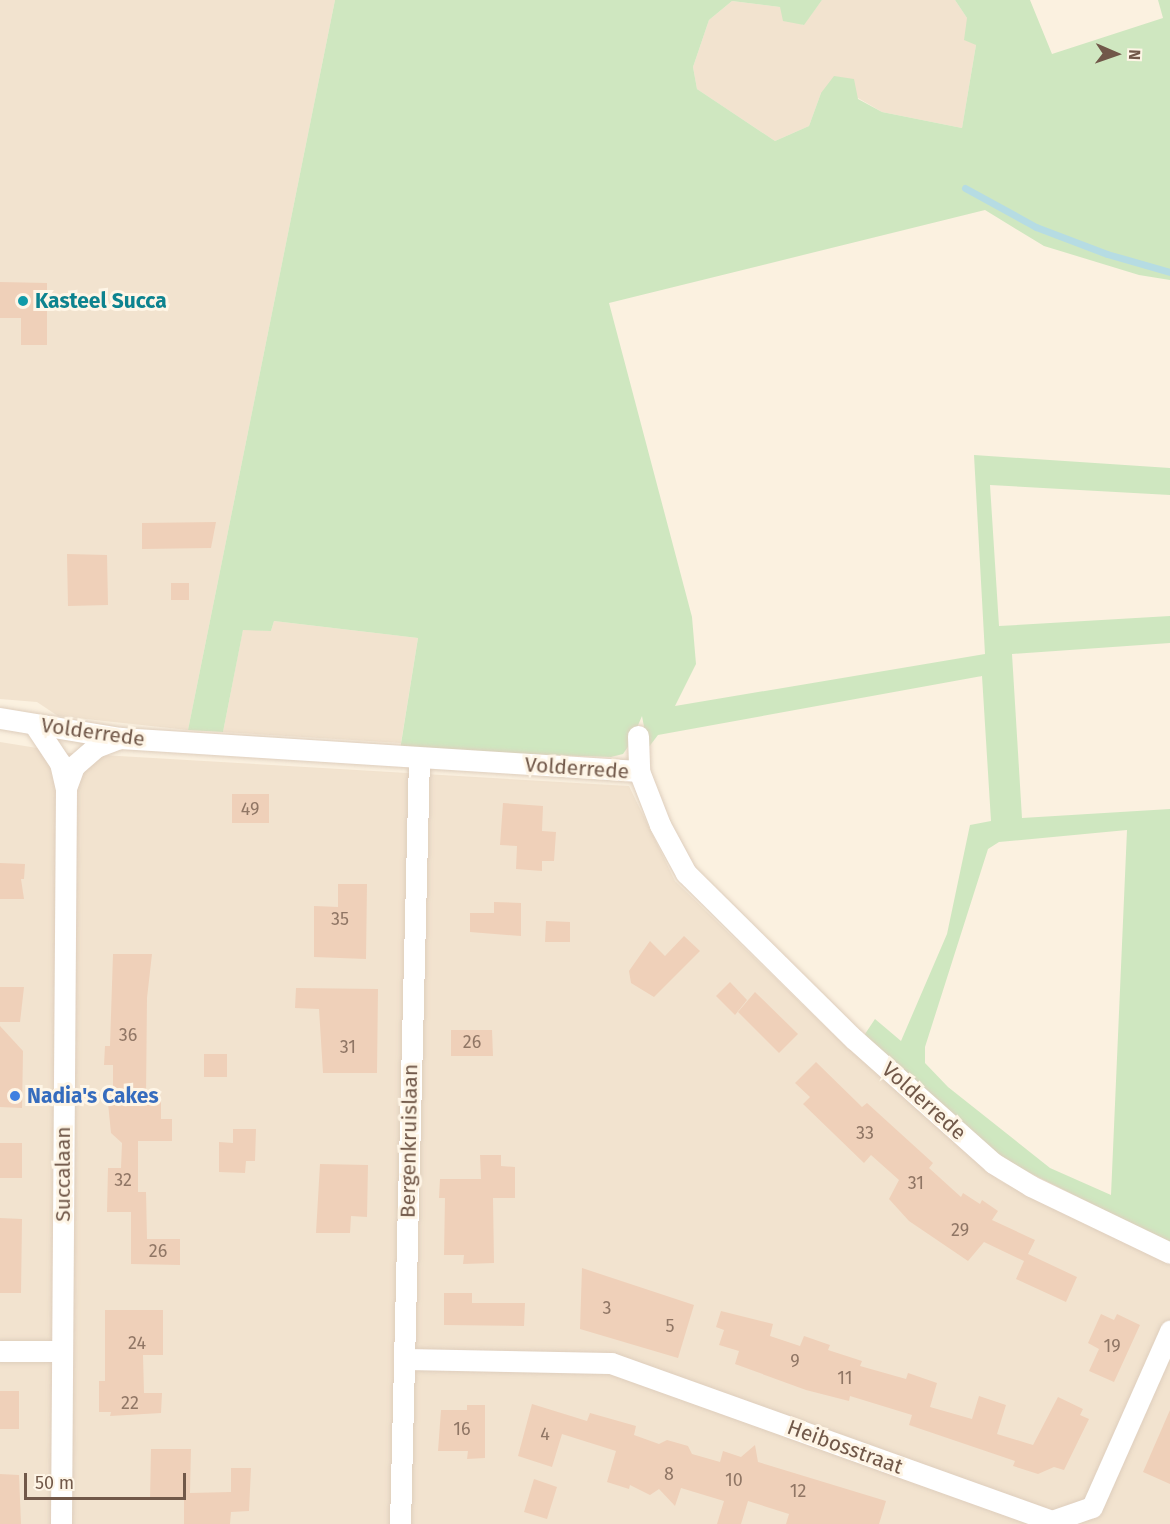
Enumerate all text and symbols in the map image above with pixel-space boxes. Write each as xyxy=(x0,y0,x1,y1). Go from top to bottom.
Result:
north arrow xyxy=(1086,24,1146,84)
text: N xyxy=(1125,49,1144,60)
place label: Kasteel Succa xyxy=(35,288,167,314)
marker: Kasteel Succa xyxy=(16,294,30,308)
street label: Volderrede xyxy=(40,712,146,752)
street label: Volderrede xyxy=(524,752,630,784)
house number: 49 xyxy=(241,798,259,820)
house number: 35 xyxy=(331,908,349,930)
house number: 36 xyxy=(119,1024,137,1046)
house number: 26 xyxy=(463,1031,481,1053)
house number: 31 xyxy=(340,1036,356,1058)
street label: Volderrede xyxy=(877,1057,971,1145)
street label: Bergenkruislaan xyxy=(395,1064,423,1218)
place label: Nadia's Cakes xyxy=(27,1083,159,1109)
marker: Nadia's Cakes xyxy=(8,1089,22,1103)
house number: 33 xyxy=(856,1122,874,1144)
street label: Succalaan xyxy=(50,1126,76,1222)
house number: 32 xyxy=(114,1169,132,1191)
house number: 31 xyxy=(908,1172,924,1194)
house number: 29 xyxy=(951,1219,969,1241)
house number: 26 xyxy=(149,1240,167,1262)
house number: 3 xyxy=(603,1297,611,1319)
house number: 5 xyxy=(665,1315,675,1337)
house number: 24 xyxy=(128,1332,146,1354)
house number: 19 xyxy=(1103,1335,1121,1357)
house number: 9 xyxy=(790,1350,800,1372)
house number: 11 xyxy=(837,1367,853,1389)
house number: 22 xyxy=(121,1392,139,1414)
street label: Heibosstraat xyxy=(784,1414,906,1480)
house number: 16 xyxy=(453,1418,471,1440)
house number: 4 xyxy=(540,1423,550,1445)
scale bar xyxy=(27,1461,189,1499)
house number: 8 xyxy=(664,1463,674,1485)
house number: 10 xyxy=(725,1469,743,1491)
text: 50 m xyxy=(35,1472,74,1494)
house number: 12 xyxy=(790,1480,806,1502)

